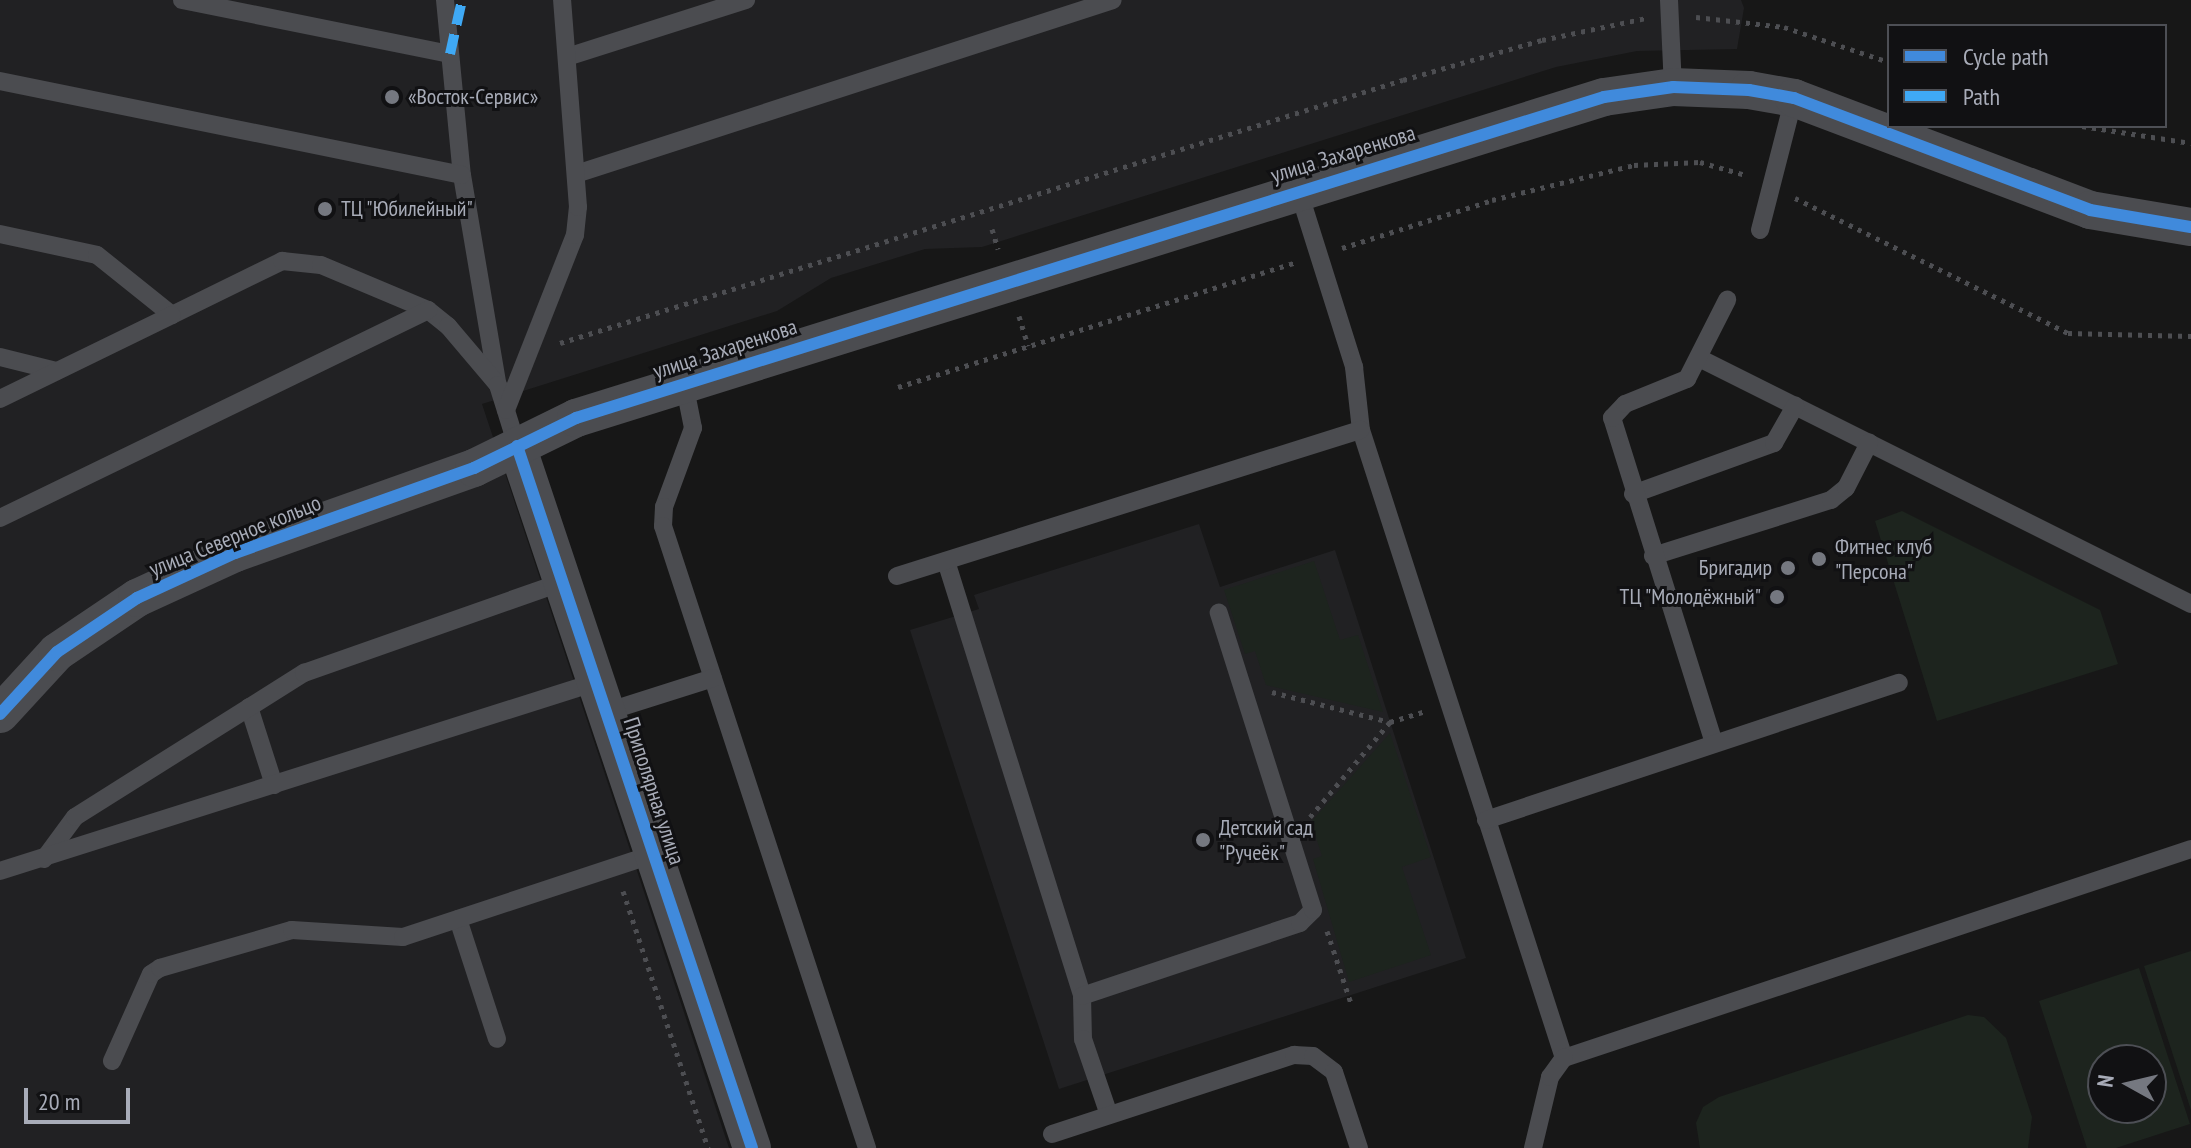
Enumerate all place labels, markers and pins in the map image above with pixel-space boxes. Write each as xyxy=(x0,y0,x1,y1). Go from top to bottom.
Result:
place label: «Восток-Сервис» xyxy=(408,84,538,110)
marker: «Восток-Сервис» xyxy=(383,88,401,106)
place label: ТЦ "Юбилейный" xyxy=(341,196,474,222)
marker: ТЦ "Юбилейный" xyxy=(316,200,334,218)
place label: Фитнес клуб "Персона" xyxy=(1835,533,1932,584)
marker: Фитнес клуб "Персона" xyxy=(1810,550,1828,568)
place label: Бригадир xyxy=(1699,555,1772,581)
marker: Бригадир xyxy=(1779,559,1797,577)
place label: ТЦ "Молодёжный" xyxy=(1618,584,1761,610)
marker: ТЦ "Молодёжный" xyxy=(1768,588,1786,606)
place label: Детский сад "Ручеёк" xyxy=(1219,814,1313,866)
marker: Детский сад "Ручеёк" xyxy=(1194,831,1212,849)

